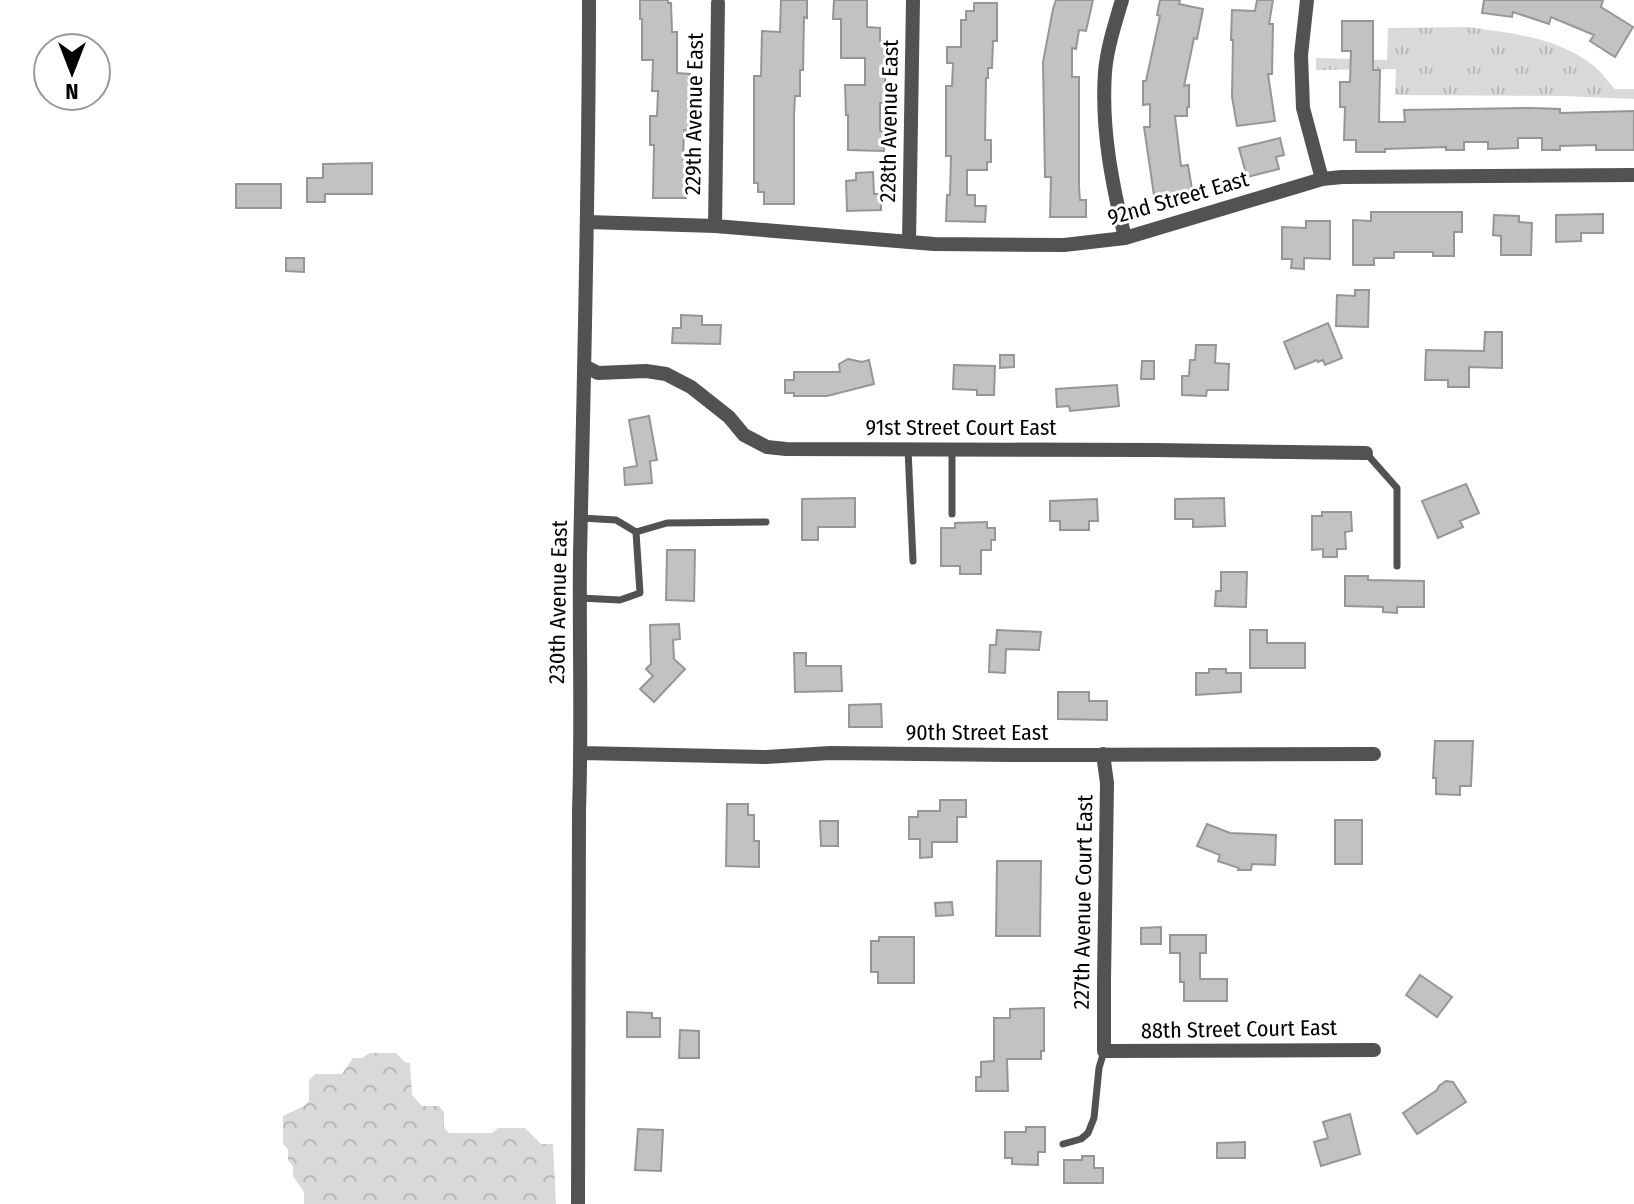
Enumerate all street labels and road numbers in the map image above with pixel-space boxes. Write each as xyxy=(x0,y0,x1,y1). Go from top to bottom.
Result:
street label: 229th Avenue East xyxy=(679,32,709,195)
street label: 228th Avenue East xyxy=(874,39,904,203)
street label: 92nd Street East xyxy=(1105,165,1252,231)
street label: 91st Street Court East xyxy=(865,414,1057,441)
street label: 230th Avenue East xyxy=(543,519,573,684)
street label: 90th Street East xyxy=(906,719,1049,746)
street label: 227th Avenue Court East xyxy=(1068,794,1098,1009)
street label: 88th Street Court East xyxy=(1141,1014,1338,1044)

